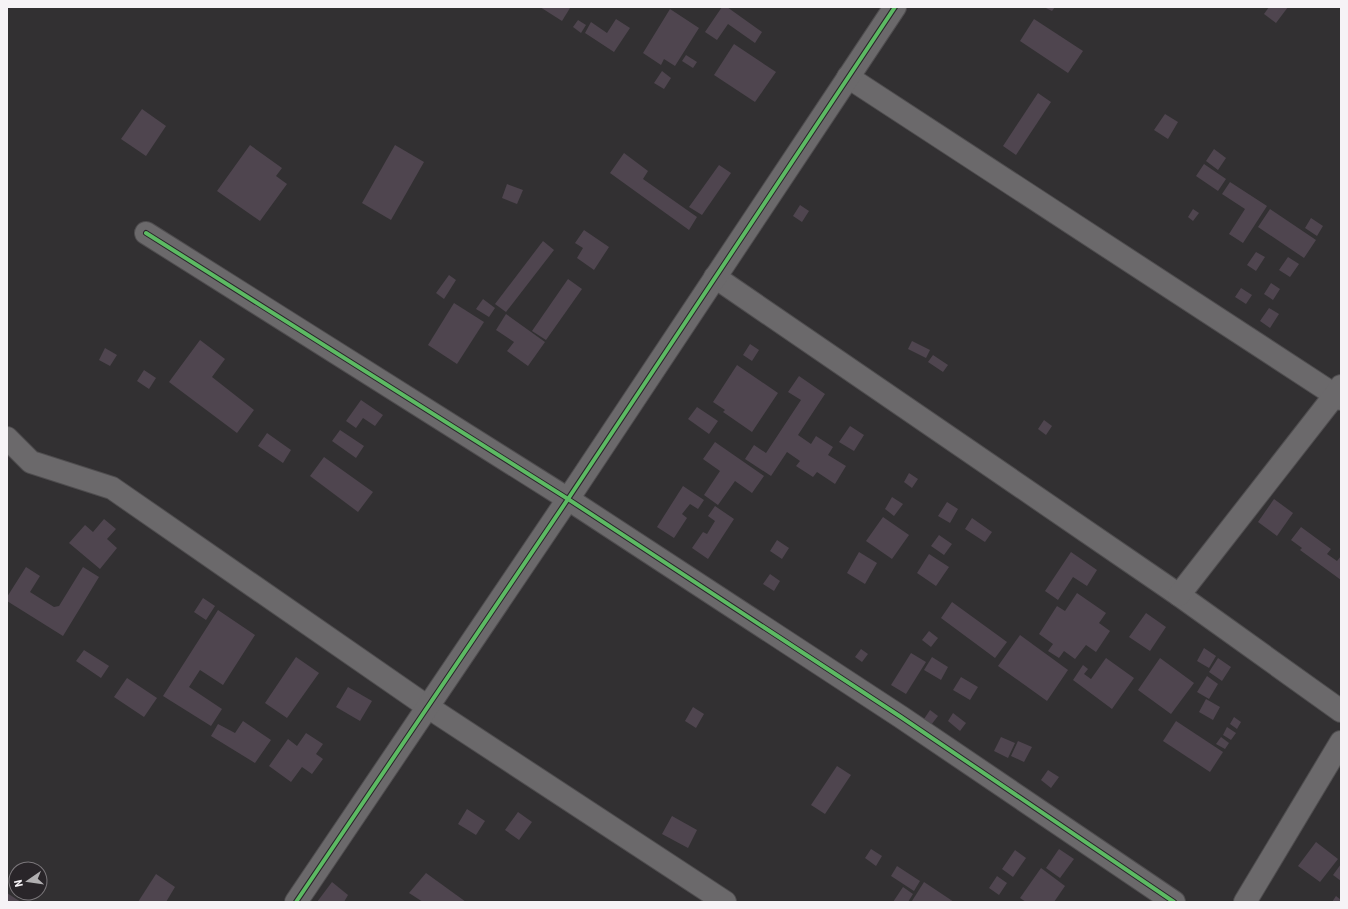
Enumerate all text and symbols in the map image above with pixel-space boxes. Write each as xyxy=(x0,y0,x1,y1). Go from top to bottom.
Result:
north arrow xyxy=(8,861,48,901)
text: N xyxy=(12,878,26,888)

